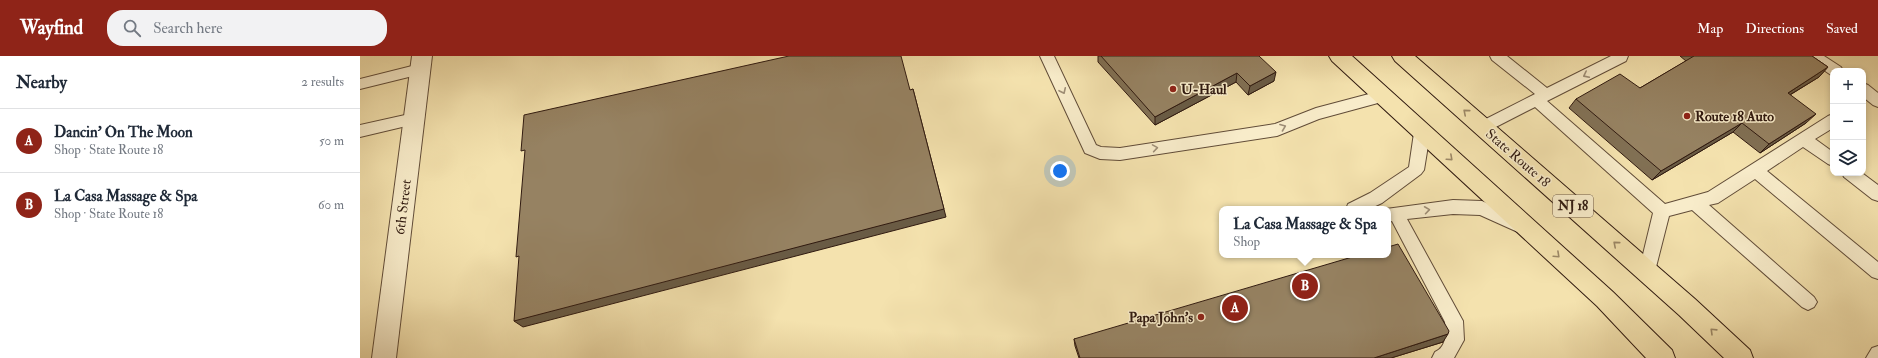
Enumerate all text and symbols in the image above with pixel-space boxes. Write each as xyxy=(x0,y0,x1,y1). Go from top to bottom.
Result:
search box xyxy=(107,10,387,46)
text: Wayfind xyxy=(20,16,83,40)
icon: search xyxy=(121,17,143,39)
text: Search here xyxy=(153,19,223,38)
text: Map xyxy=(1697,20,1723,37)
text: Directions xyxy=(1745,20,1804,37)
text: Saved xyxy=(1826,20,1858,37)
map controls xyxy=(1830,68,1866,176)
button: + xyxy=(1830,68,1866,104)
one-way arrow xyxy=(1583,70,1590,78)
text: Nearby xyxy=(16,72,67,93)
text: 2 results xyxy=(301,74,344,90)
place label: U-Haul xyxy=(1181,81,1227,98)
marker: U-Haul xyxy=(1168,84,1178,94)
one-way arrow xyxy=(1058,87,1066,95)
button: − xyxy=(1830,104,1866,140)
place label: Route 18 Auto xyxy=(1695,108,1774,125)
one-way arrow xyxy=(1463,110,1471,117)
marker: Route 18 Auto xyxy=(1682,111,1692,121)
text: Dancin' On The Moon xyxy=(54,123,193,142)
one-way arrow xyxy=(1280,124,1287,132)
street label: State Route 18 xyxy=(1482,125,1554,191)
text: A xyxy=(25,133,33,149)
text: 50 m xyxy=(319,133,344,149)
button: layers xyxy=(1830,140,1866,176)
text: Shop · State Route 18 xyxy=(54,142,163,158)
one-way arrow xyxy=(1152,144,1158,153)
one-way arrow xyxy=(1445,154,1453,161)
your location xyxy=(1050,161,1070,181)
street label: 6th Street xyxy=(391,178,415,236)
text: La Casa Massage & Spa xyxy=(54,187,197,206)
road number: NJ 18 xyxy=(1553,195,1593,217)
text: B xyxy=(25,197,33,213)
text: 60 m xyxy=(318,197,344,213)
text: Shop · State Route 18 xyxy=(54,206,163,222)
popup xyxy=(1219,206,1391,258)
one-way arrow xyxy=(1424,206,1430,215)
text: La Casa Massage & Spa xyxy=(1233,215,1377,234)
text: Shop xyxy=(1233,234,1260,250)
one-way arrow xyxy=(1613,241,1621,249)
one-way arrow xyxy=(1552,250,1560,257)
pin: B xyxy=(1292,271,1318,301)
pin: A xyxy=(1222,293,1248,323)
place label: Papa John's xyxy=(1129,309,1193,327)
marker: Papa John's xyxy=(1196,312,1206,322)
one-way arrow xyxy=(1710,328,1718,336)

